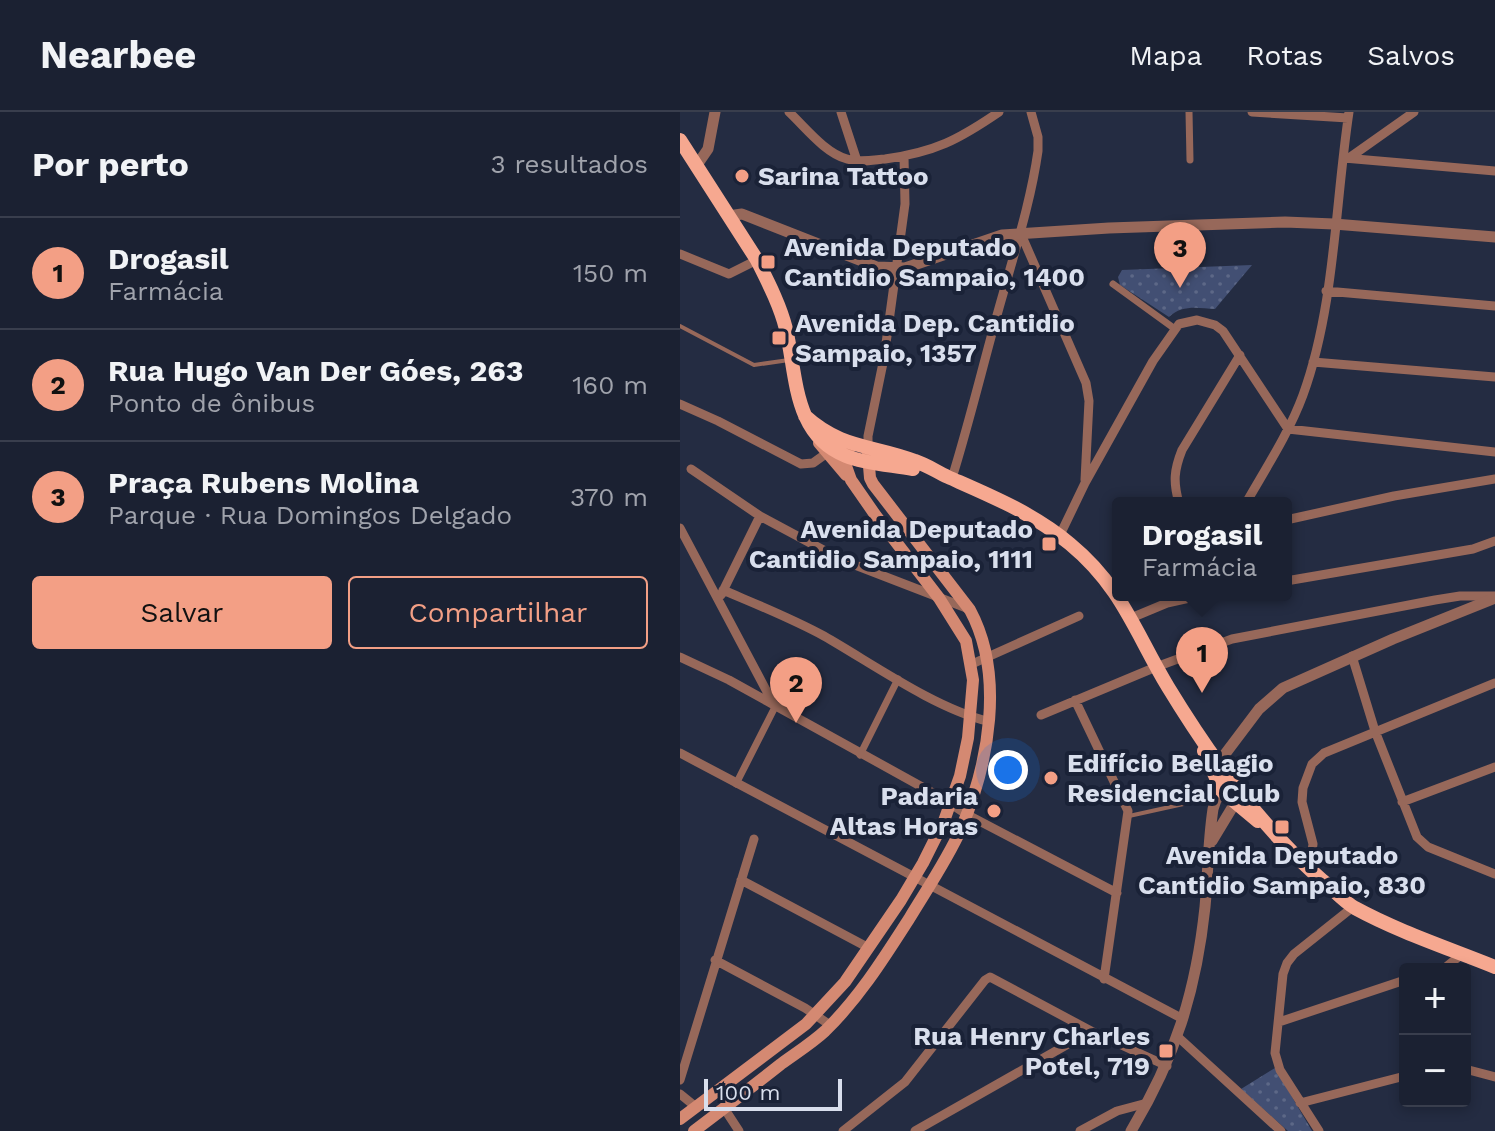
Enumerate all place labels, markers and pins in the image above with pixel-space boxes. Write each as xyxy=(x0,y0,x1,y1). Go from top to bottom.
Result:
place label: Sarina Tattoo xyxy=(758,161,929,191)
marker: Sarina Tattoo xyxy=(733,167,751,185)
pin: 3 xyxy=(1154,222,1206,288)
place label: Avenida Deputado Cantidio Sampaio, 1400 xyxy=(784,232,1085,292)
marker: Avenida Deputado Cantidio Sampaio, 1400 xyxy=(759,253,777,271)
place label: Avenida Dep. Cantidio Sampaio, 1357 xyxy=(795,308,1075,368)
marker: Avenida Dep. Cantidio Sampaio, 1357 xyxy=(770,329,788,347)
place label: Avenida Deputado Cantidio Sampaio, 1111 xyxy=(749,514,1033,574)
marker: Avenida Deputado Cantidio Sampaio, 1111 xyxy=(1040,535,1058,553)
pin: 1 xyxy=(1176,627,1228,693)
pin: 2 xyxy=(770,657,822,723)
place label: Edifício Bellagio Residencial Club xyxy=(1067,748,1280,808)
marker: Edifício Bellagio Residencial Club xyxy=(1042,769,1060,787)
place label: Padaria Altas Horas xyxy=(830,781,978,841)
marker: Padaria Altas Horas xyxy=(985,802,1003,820)
marker: Avenida Deputado Cantidio Sampaio, 830 xyxy=(1273,818,1291,836)
place label: Avenida Deputado Cantidio Sampaio, 830 xyxy=(1138,840,1426,900)
place label: Rua Henry Charles Potel, 719 xyxy=(913,1021,1150,1081)
marker: Rua Henry Charles Potel, 719 xyxy=(1157,1042,1175,1060)

